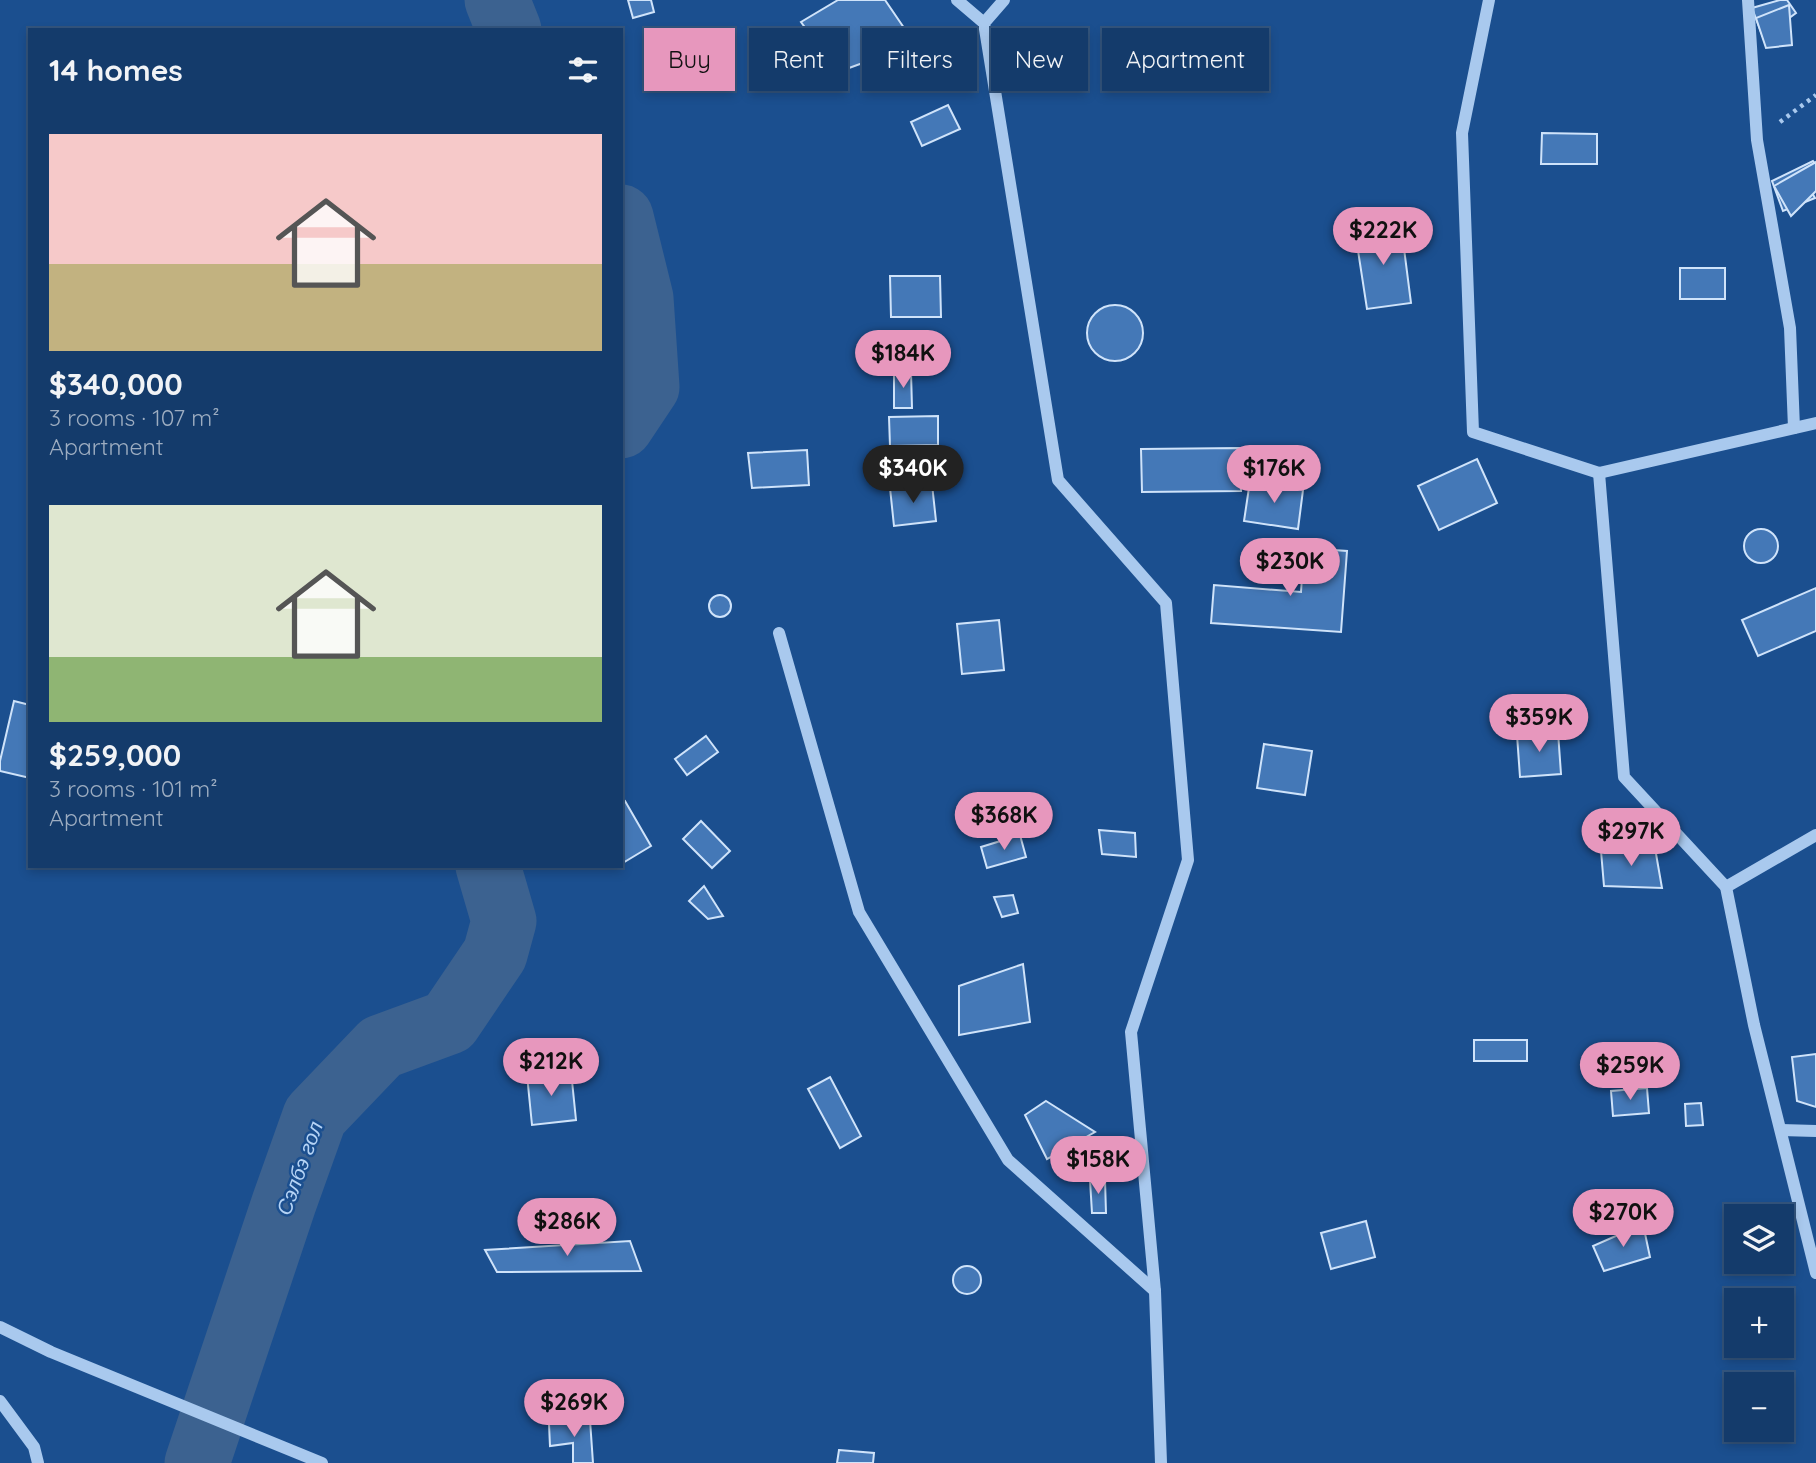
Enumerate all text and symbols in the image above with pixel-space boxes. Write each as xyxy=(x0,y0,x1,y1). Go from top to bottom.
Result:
chip: Buy xyxy=(644,28,735,91)
chip: Rent xyxy=(749,28,848,91)
chip: Filters xyxy=(862,28,977,91)
chip: New xyxy=(991,28,1088,91)
chip: Apartment xyxy=(1102,28,1269,91)
text: 14 homes xyxy=(49,51,183,89)
icon: filters xyxy=(564,51,602,89)
icon: home xyxy=(263,180,389,306)
pin: $222K xyxy=(1334,208,1432,267)
text: $222K xyxy=(1349,215,1417,244)
pin: $184K xyxy=(854,330,952,390)
text: $184K xyxy=(871,338,935,367)
text: $340,000 xyxy=(49,365,183,403)
text: 3 rooms · 107 m² xyxy=(49,403,220,432)
text: Apartment xyxy=(49,432,163,461)
pin: $340K xyxy=(864,446,962,505)
pin: $176K xyxy=(1225,446,1323,505)
text: $340K xyxy=(879,453,947,482)
text: $176K xyxy=(1243,453,1305,482)
pin: $230K xyxy=(1241,538,1339,598)
text: $230K xyxy=(1256,546,1324,575)
icon: home xyxy=(263,551,389,677)
pin: $359K xyxy=(1490,694,1588,754)
text: $359K xyxy=(1505,702,1573,731)
text: $259,000 xyxy=(49,736,181,774)
text: 3 rooms · 101 m² xyxy=(49,774,218,803)
pin: $368K xyxy=(955,792,1053,852)
text: $368K xyxy=(971,800,1037,829)
text: Apartment xyxy=(49,803,163,832)
pin: $297K xyxy=(1582,808,1680,868)
text: $297K xyxy=(1598,816,1664,845)
pin: $212K xyxy=(502,1038,600,1098)
pin: $259K xyxy=(1581,1042,1679,1102)
text: $212K xyxy=(519,1046,583,1075)
text: $259K xyxy=(1596,1050,1664,1079)
water label: Сэлбэ гол xyxy=(270,1117,328,1218)
pin: $158K xyxy=(1049,1136,1147,1196)
text: $158K xyxy=(1066,1144,1130,1173)
pin: $270K xyxy=(1574,1190,1672,1249)
text: $270K xyxy=(1589,1197,1657,1226)
pin: $286K xyxy=(518,1198,616,1258)
map controls xyxy=(1724,1204,1794,1442)
button: layers xyxy=(1724,1204,1794,1274)
text: $286K xyxy=(533,1206,601,1235)
button: + xyxy=(1724,1288,1794,1358)
button: − xyxy=(1724,1372,1794,1442)
pin: $269K xyxy=(525,1380,623,1439)
text: $269K xyxy=(540,1387,608,1416)

